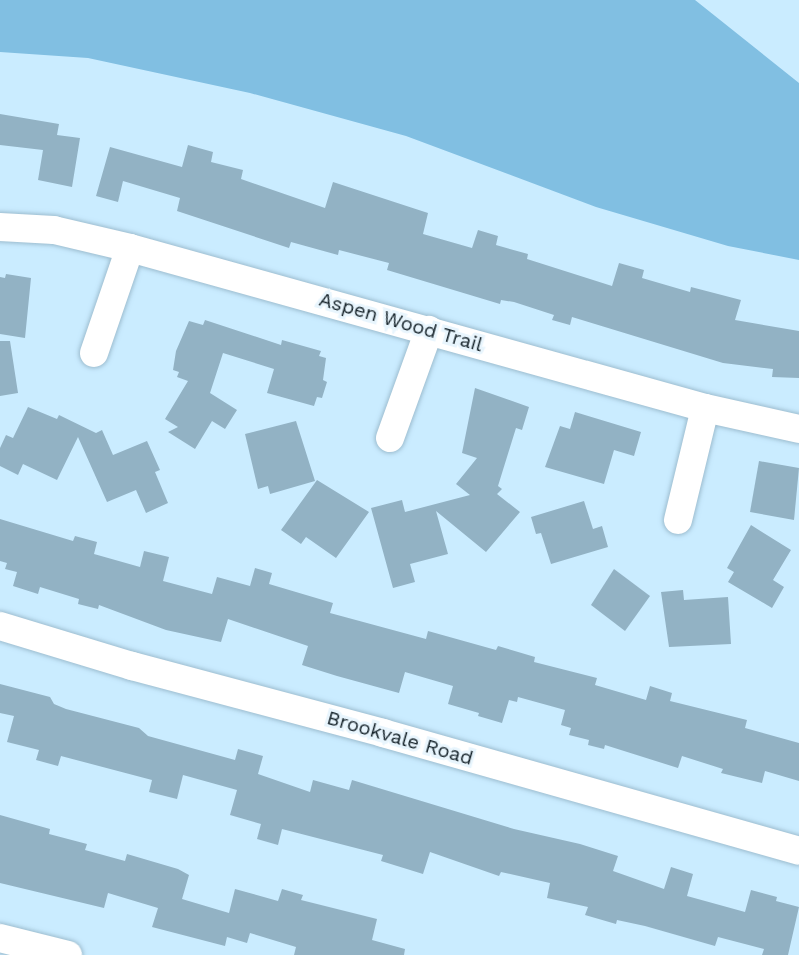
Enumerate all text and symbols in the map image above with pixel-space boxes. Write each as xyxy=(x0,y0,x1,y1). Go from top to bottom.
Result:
street label: Aspen Wood Trail xyxy=(316,287,486,357)
street label: Brookvale Road xyxy=(324,706,476,770)

